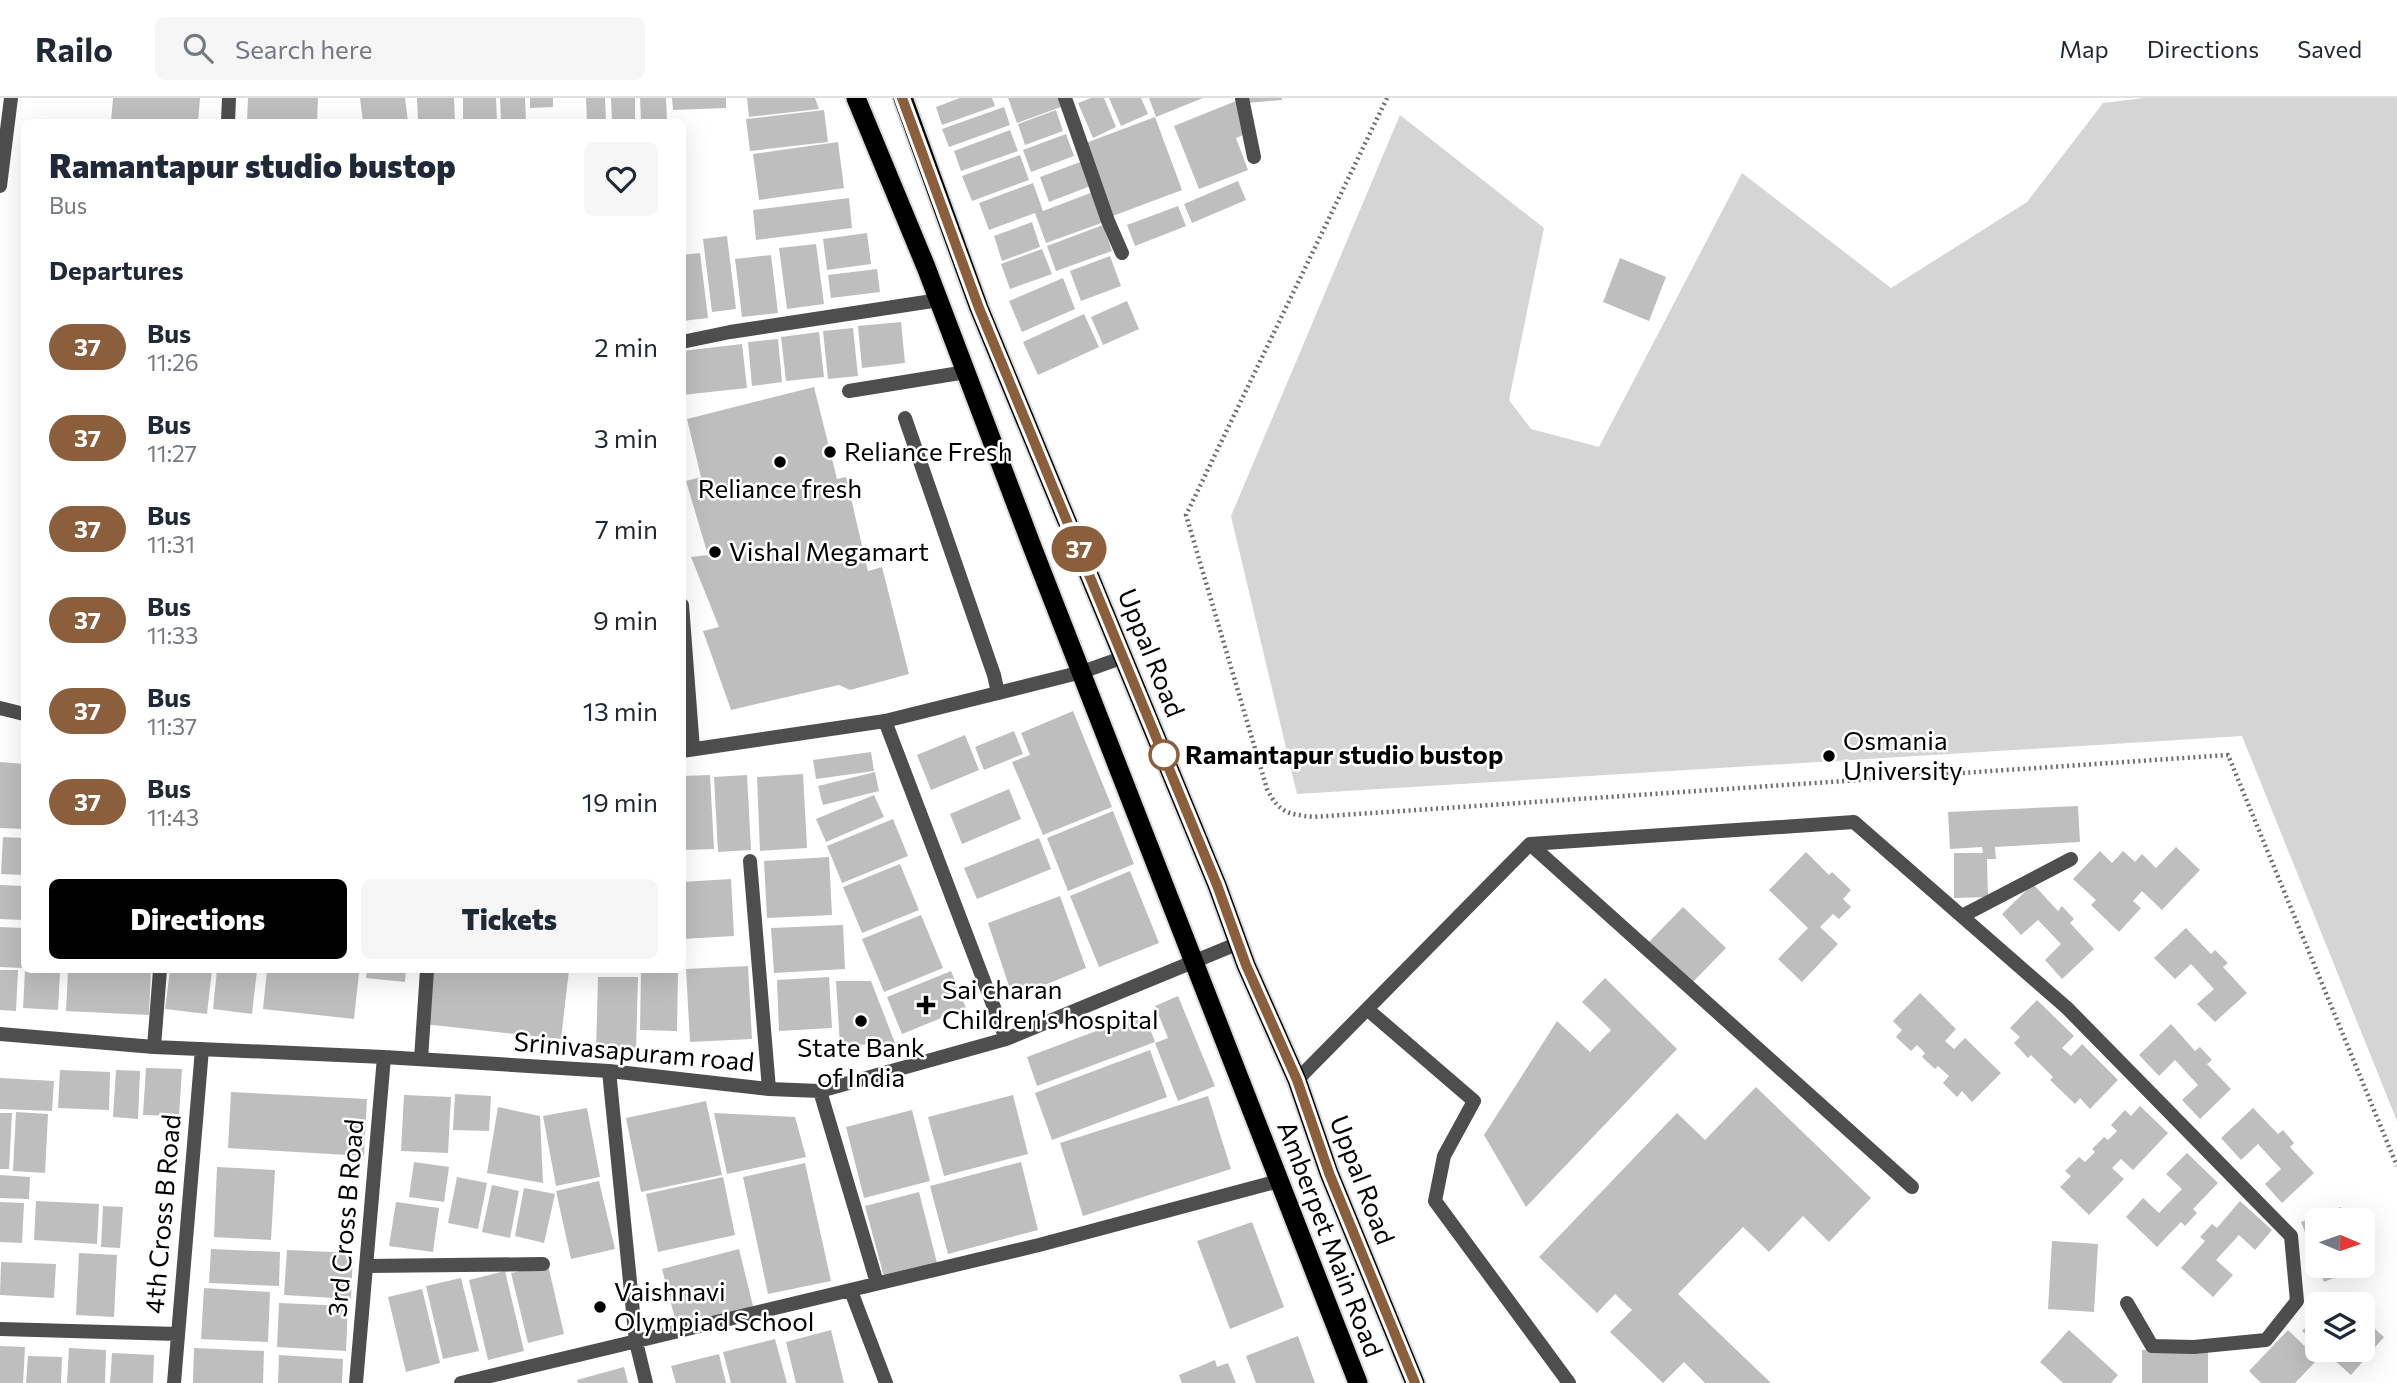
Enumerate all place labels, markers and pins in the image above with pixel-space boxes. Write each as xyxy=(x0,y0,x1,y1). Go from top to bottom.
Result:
place label: Reliance Fresh xyxy=(844,435,1013,466)
marker: Reliance Fresh xyxy=(822,444,838,460)
marker: Reliance fresh xyxy=(772,454,788,470)
place label: Reliance fresh xyxy=(698,472,862,503)
place label: Vishal Megamart xyxy=(729,535,929,566)
marker: Vishal Megamart xyxy=(707,544,723,560)
place label: Osmania University xyxy=(1843,724,1963,785)
place label: Ramantapur studio bustop xyxy=(1185,738,1503,769)
marker: Ramantapur studio bustop xyxy=(1149,740,1179,770)
marker: Osmania University xyxy=(1821,748,1837,764)
place label: Sai charan Children's hospital xyxy=(942,973,1159,1034)
marker: Sai charan Children's hospital xyxy=(916,995,936,1015)
marker: State Bank of India xyxy=(853,1013,869,1029)
place label: State Bank of India xyxy=(797,1031,925,1092)
place label: Vaishnavi Olympiad School xyxy=(614,1275,814,1336)
marker: Vaishnavi Olympiad School xyxy=(592,1299,608,1315)

